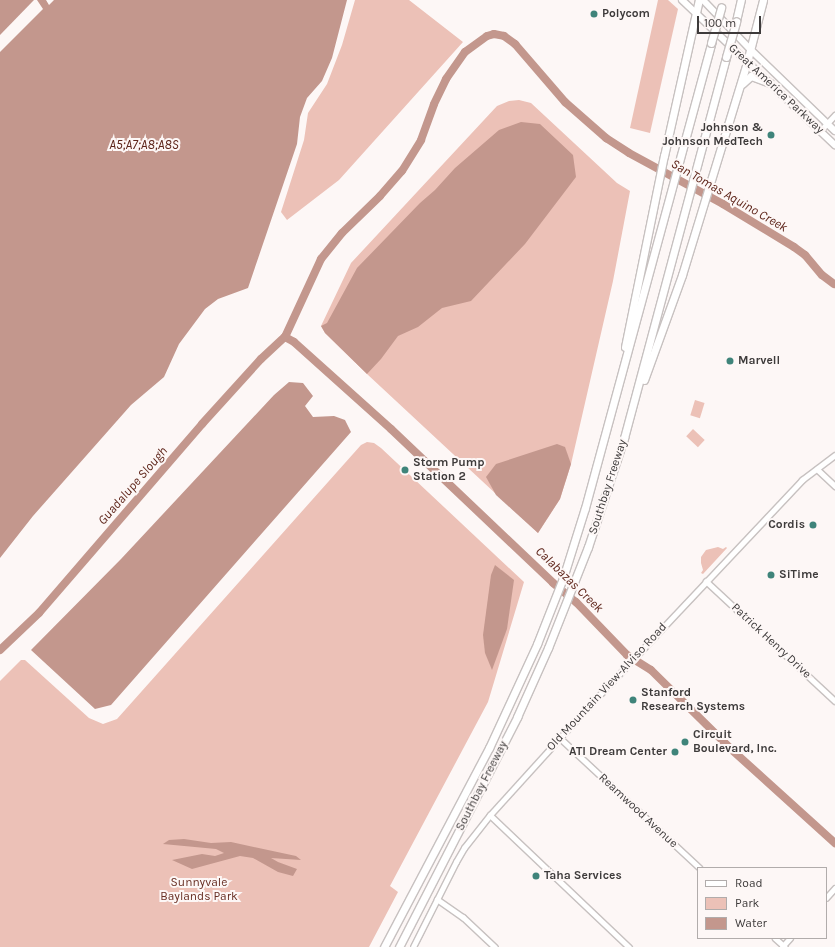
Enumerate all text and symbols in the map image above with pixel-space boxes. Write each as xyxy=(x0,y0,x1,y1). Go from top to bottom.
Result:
place label: Polycom xyxy=(602,7,650,21)
scale bar xyxy=(699,8,763,34)
marker: Polycom xyxy=(589,9,599,19)
text: 100 m xyxy=(704,16,736,30)
street label: Great America Parkway xyxy=(725,41,827,137)
place label: Johnson & Johnson MedTech xyxy=(663,121,763,149)
marker: Johnson & Johnson MedTech xyxy=(766,130,776,140)
water label: A5;A7;A8;A8S xyxy=(109,137,179,153)
water label: San Tomas Aquino Creek xyxy=(668,156,790,236)
place label: Marvell xyxy=(738,354,780,368)
marker: Marvell xyxy=(725,356,735,366)
street label: Southbay Freeway xyxy=(586,438,630,536)
water label: Guadalupe Slough xyxy=(95,444,171,528)
place label: Storm Pump Station 2 xyxy=(413,456,485,484)
marker: Storm Pump Station 2 xyxy=(400,465,410,475)
place label: Cordis xyxy=(768,518,805,532)
marker: Cordis xyxy=(808,520,818,530)
water label: Calabazas Creek xyxy=(532,544,606,616)
place label: SiTime xyxy=(779,568,819,582)
marker: SiTime xyxy=(766,570,776,580)
street label: Patrick Henry Drive xyxy=(728,600,814,682)
street label: Old Mountain View-Alviso Road xyxy=(544,620,670,754)
place label: Stanford Research Systems xyxy=(641,686,745,714)
marker: Stanford Research Systems xyxy=(628,695,638,705)
place label: Circuit Boulevard, Inc. xyxy=(693,728,777,756)
marker: Circuit Boulevard, Inc. xyxy=(680,737,690,747)
street label: Southbay Freeway xyxy=(453,739,511,833)
place label: ATI Dream Center xyxy=(569,745,667,759)
marker: ATI Dream Center xyxy=(670,747,680,757)
street label: Reamwood Avenue xyxy=(596,771,680,851)
legend xyxy=(697,867,827,939)
place label: Taha Services xyxy=(544,869,622,883)
marker: Taha Services xyxy=(531,871,541,881)
park label: Sunnyvale Baylands Park xyxy=(160,876,238,904)
text: Road xyxy=(735,876,763,890)
text: Park xyxy=(735,896,759,910)
text: Water xyxy=(735,916,767,930)

